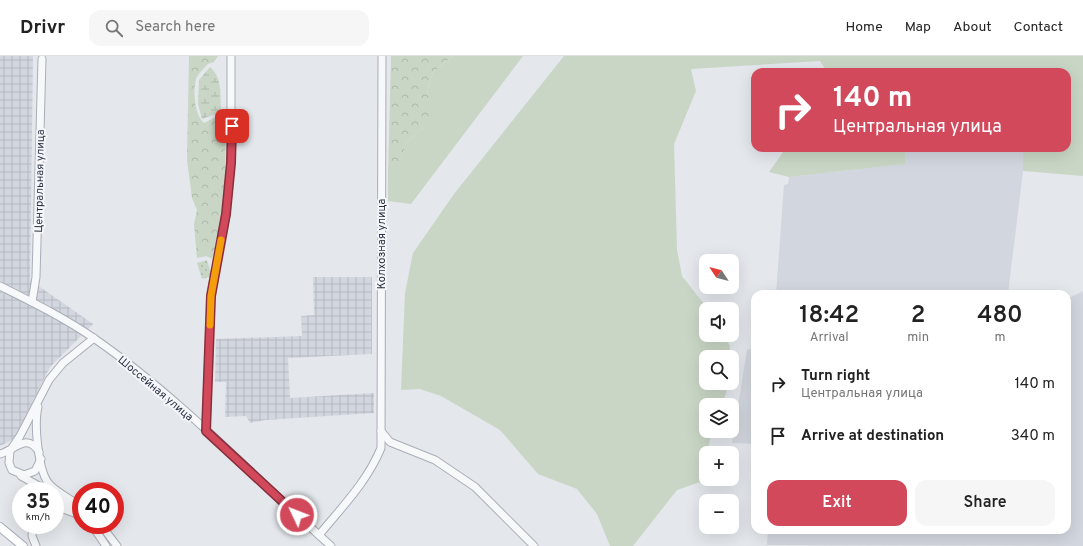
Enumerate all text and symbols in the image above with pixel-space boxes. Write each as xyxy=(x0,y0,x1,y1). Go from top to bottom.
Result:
search box xyxy=(89,10,369,46)
text: Drivr xyxy=(20,16,65,40)
icon: search xyxy=(103,17,125,39)
text: Search here xyxy=(135,18,215,37)
text: Home xyxy=(846,19,883,36)
text: Map xyxy=(905,19,931,36)
text: About xyxy=(953,19,992,36)
text: Contact xyxy=(1014,19,1063,36)
text: 140 m xyxy=(833,81,912,117)
icon: right xyxy=(767,84,819,136)
pin xyxy=(215,109,249,143)
icon: arrive xyxy=(221,115,243,137)
text: Центральная улица xyxy=(833,116,1002,139)
street label: Центральная улица xyxy=(32,129,48,233)
street label: Колхозная улица xyxy=(375,199,389,289)
north arrow xyxy=(699,254,739,294)
map controls xyxy=(699,254,739,534)
text: 18:42 xyxy=(799,301,859,331)
text: 2 xyxy=(911,301,926,331)
text: 480 xyxy=(977,301,1023,331)
button: sound xyxy=(699,302,739,342)
text: Arrival xyxy=(810,330,849,346)
text: min xyxy=(907,330,929,346)
text: m xyxy=(994,330,1005,346)
button: search xyxy=(699,350,739,390)
street label: Шоссейная улица xyxy=(115,353,196,425)
text: Turn right xyxy=(801,367,870,386)
icon: right xyxy=(767,373,789,395)
text: 140 m xyxy=(1015,375,1055,394)
text: Центральная улица xyxy=(801,386,923,402)
button: layers xyxy=(699,398,739,438)
icon: arrive xyxy=(767,425,789,447)
text: Arrive at destination xyxy=(801,427,944,446)
text: 340 m xyxy=(1011,427,1055,446)
button: + xyxy=(699,446,739,486)
button: Exit xyxy=(767,480,907,526)
button: Share xyxy=(915,480,1055,526)
speed limit sign: 40 xyxy=(72,482,124,534)
text: 35 xyxy=(26,490,50,516)
position arrow xyxy=(276,494,318,536)
button: − xyxy=(699,494,739,534)
text: km/h xyxy=(26,511,50,524)

